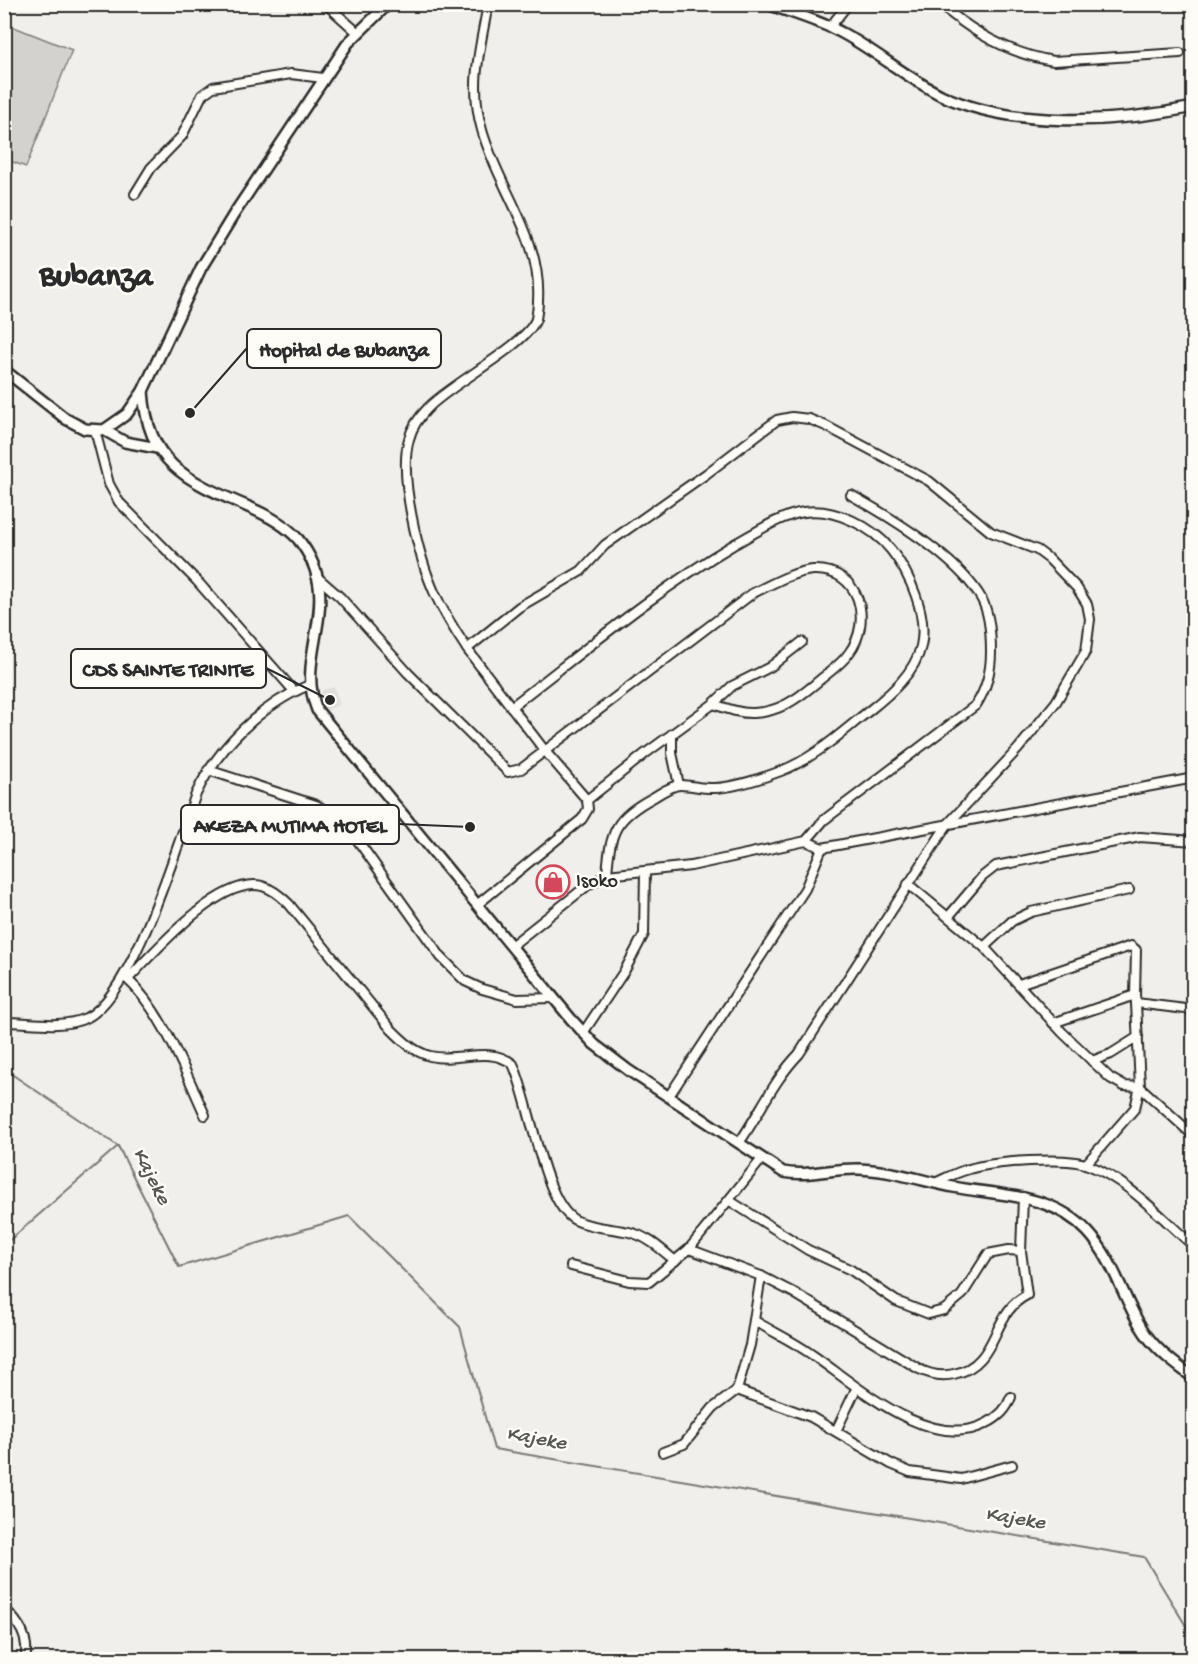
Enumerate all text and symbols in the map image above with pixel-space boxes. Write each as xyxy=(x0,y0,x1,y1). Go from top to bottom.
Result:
district label: Bubanza xyxy=(38,259,155,297)
callout: Hopital de Bubanza xyxy=(247,329,441,368)
text: Hopital de Bubanza xyxy=(259,340,430,365)
callout: CDS SAINTE TRINITE xyxy=(71,649,266,688)
text: CDS SAINTE TRINITE xyxy=(82,660,255,685)
callout: AKEZA MUTIMA HOTEL xyxy=(181,805,399,844)
text: AKEZA MUTIMA HOTEL xyxy=(192,816,388,841)
shop icon: Isoko xyxy=(535,864,571,900)
place label: Isoko xyxy=(576,871,618,894)
water label: Kajeke xyxy=(125,1144,175,1211)
water label: Kajeke xyxy=(504,1422,569,1458)
water label: Kajeke xyxy=(983,1503,1048,1537)

